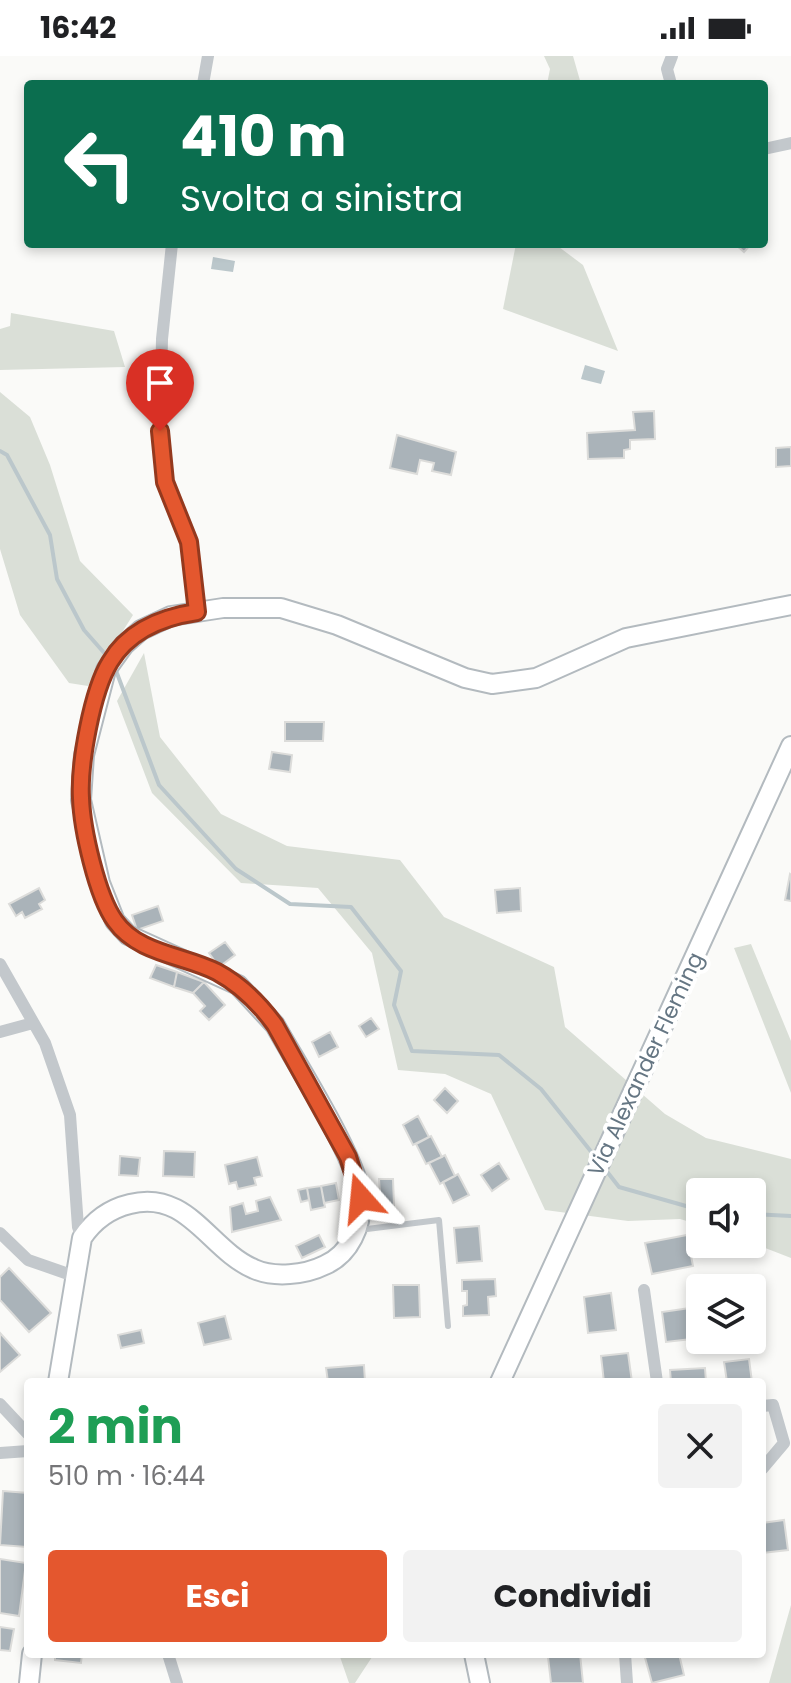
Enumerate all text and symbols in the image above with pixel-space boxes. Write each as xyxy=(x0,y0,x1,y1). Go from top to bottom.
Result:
text: 16:42 xyxy=(40,6,116,49)
text: 410 m xyxy=(180,97,347,176)
icon: left xyxy=(48,112,152,216)
text: Svolta a sinistra xyxy=(180,173,463,224)
pin xyxy=(126,349,194,431)
icon: arrive xyxy=(138,361,182,405)
street label: Via Alexander Fleming xyxy=(580,947,711,1181)
position arrow xyxy=(319,1156,403,1240)
map controls xyxy=(686,1178,766,1354)
button: sound xyxy=(686,1178,766,1258)
button: layers xyxy=(686,1274,766,1354)
text: 2 min xyxy=(48,1393,183,1460)
button: close xyxy=(658,1404,742,1488)
text: 510 m · 16:44 xyxy=(48,1458,205,1494)
button: Esci xyxy=(48,1550,387,1642)
button: Condividi xyxy=(403,1550,742,1642)

